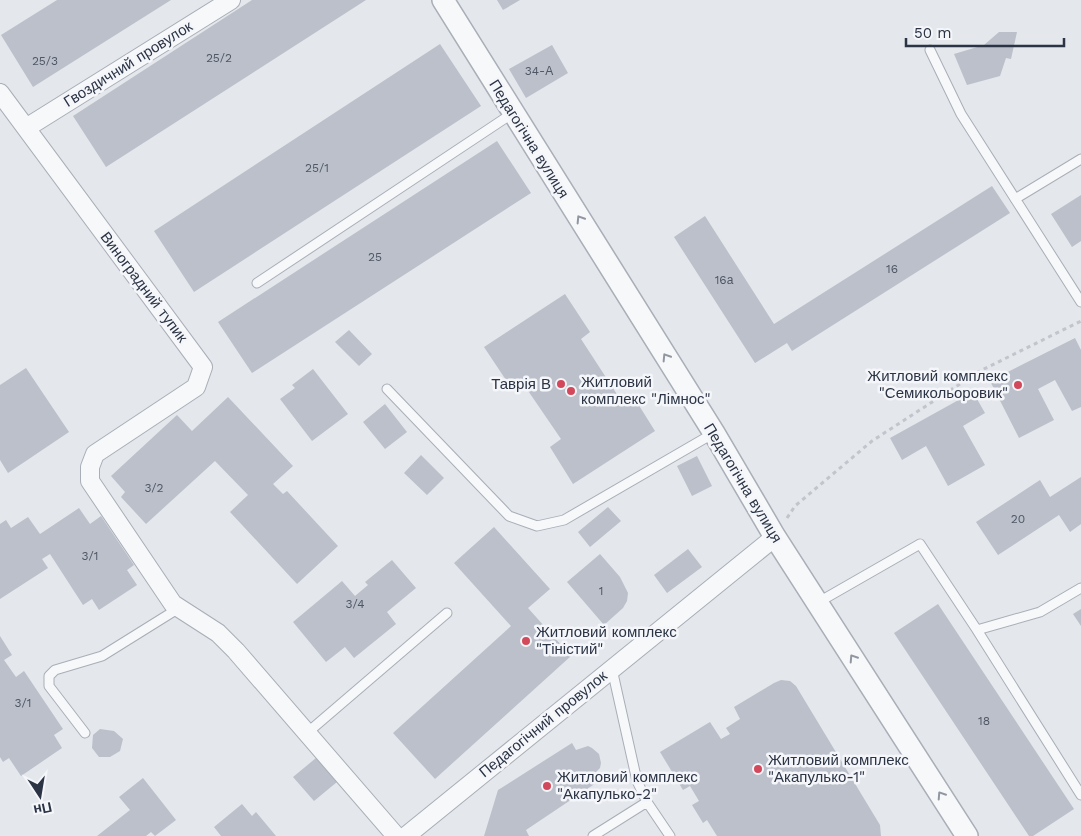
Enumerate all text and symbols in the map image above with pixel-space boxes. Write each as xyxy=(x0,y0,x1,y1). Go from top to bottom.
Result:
scale bar xyxy=(906,15,1064,47)
street label: Гвоздичний провулок xyxy=(60,17,196,111)
text: 50 m xyxy=(914,24,951,42)
house number: 25/2 xyxy=(206,51,232,65)
house number: 25/3 xyxy=(32,54,58,68)
house number: 34-А xyxy=(525,64,553,78)
street label: Педагогічна вулиця xyxy=(485,76,573,202)
house number: 25/1 xyxy=(305,161,329,175)
one-way arrow xyxy=(576,215,586,224)
street label: Виноградний тупик xyxy=(97,228,192,346)
house number: 25 xyxy=(368,250,382,264)
house number: 16 xyxy=(886,262,898,276)
house number: 16а xyxy=(715,273,734,287)
one-way arrow xyxy=(663,353,673,362)
place label: Житловий комплекс "Семикольоровик" xyxy=(867,367,1008,402)
place label: Житловий комплекс "Лімнос" xyxy=(581,373,711,408)
place label: Таврія В xyxy=(491,375,551,393)
marker: Таврія В xyxy=(555,378,567,390)
marker: Житловий комплекс "Семикольоровик" xyxy=(1012,379,1024,391)
marker: Житловий комплекс "Лімнос" xyxy=(565,385,577,397)
street label: Педагогічна вулиця xyxy=(700,420,786,546)
house number: 3/2 xyxy=(144,481,164,495)
house number: 20 xyxy=(1011,512,1025,526)
house number: 3/1 xyxy=(82,549,98,563)
house number: 1 xyxy=(599,584,603,598)
house number: 3/4 xyxy=(345,597,365,611)
place label: Житловий комплекс "Тіністий" xyxy=(536,623,677,658)
marker: Житловий комплекс "Тіністий" xyxy=(520,635,532,647)
one-way arrow xyxy=(850,655,859,664)
street label: Педагогічний провулок xyxy=(475,667,611,781)
house number: 3/1 xyxy=(15,696,31,710)
house number: 18 xyxy=(978,714,990,728)
place label: Житловий комплекс "Акапулько-1" xyxy=(768,751,909,786)
marker: Житловий комплекс "Акапулько-1" xyxy=(752,763,764,775)
place label: Житловий комплекс "Акапулько-2" xyxy=(557,768,698,803)
north arrow xyxy=(15,771,65,821)
marker: Житловий комплекс "Акапулько-2" xyxy=(541,780,553,792)
one-way arrow xyxy=(938,791,947,801)
text: Пн xyxy=(32,799,53,818)

